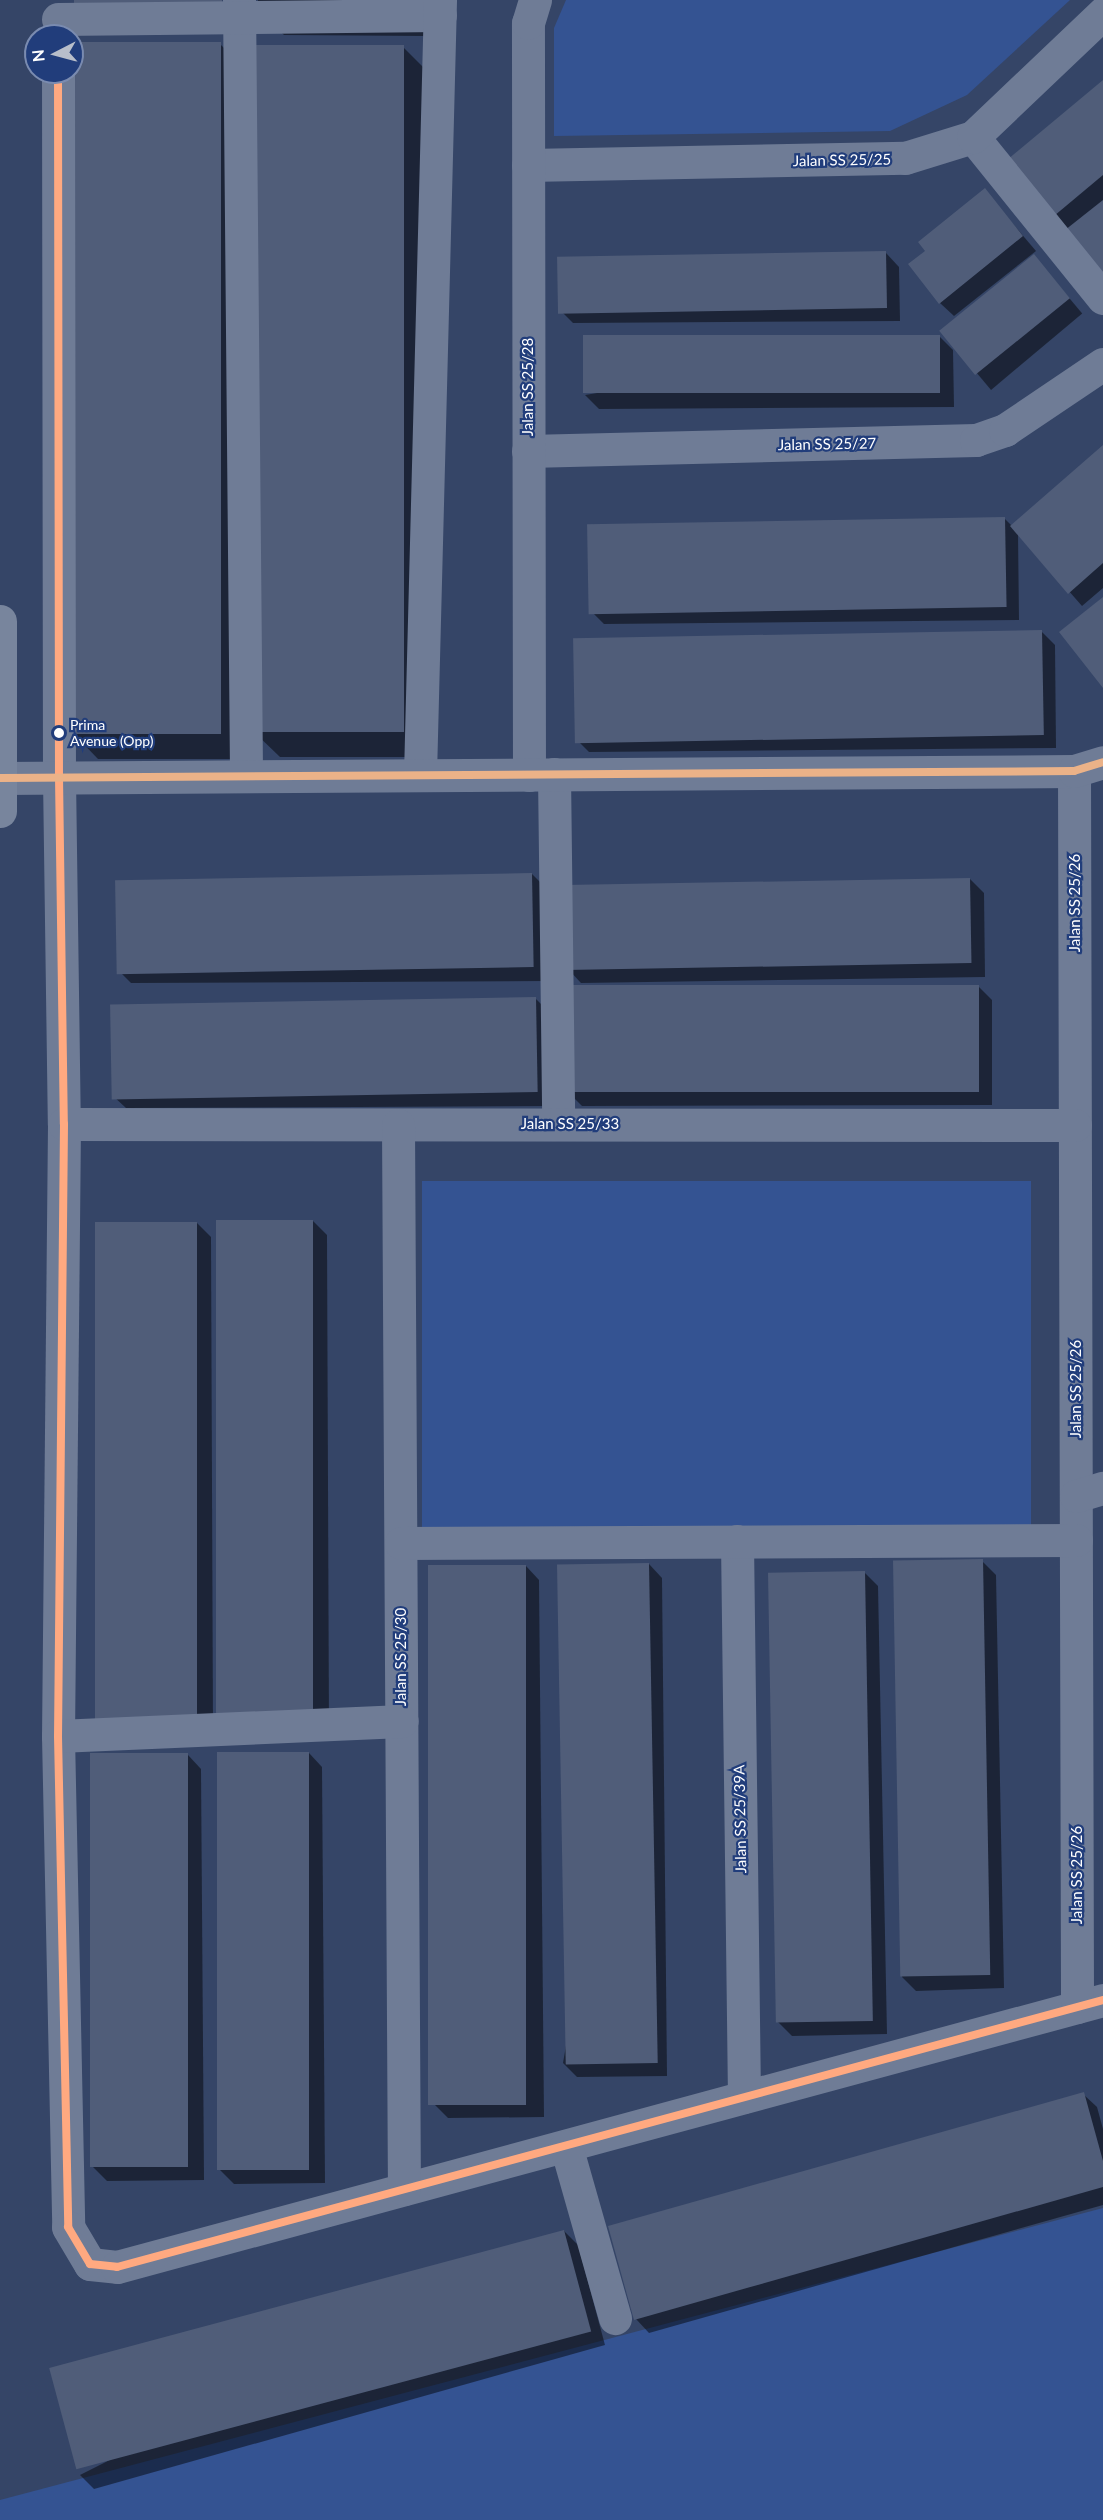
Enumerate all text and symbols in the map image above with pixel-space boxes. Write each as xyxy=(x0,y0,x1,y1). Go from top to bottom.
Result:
north arrow xyxy=(24,24,84,84)
text: N xyxy=(27,49,48,63)
street label: Jalan SS 25/25 xyxy=(793,150,891,170)
street label: Jalan SS 25/28 xyxy=(519,338,537,436)
street label: Jalan SS 25/27 xyxy=(778,434,876,454)
place label: Prima Avenue (Opp) xyxy=(70,717,153,750)
marker: Prima Avenue (Opp) xyxy=(53,727,65,739)
street label: Jalan SS 25/26 xyxy=(1066,854,1084,952)
street label: Jalan SS 25/33 xyxy=(521,1115,619,1133)
street label: Jalan SS 25/26 xyxy=(1067,1340,1085,1438)
street label: Jalan SS 25/30 xyxy=(392,1608,410,1706)
street label: Jalan SS 25/39A xyxy=(730,1765,750,1873)
street label: Jalan SS 25/26 xyxy=(1068,1826,1086,1924)

